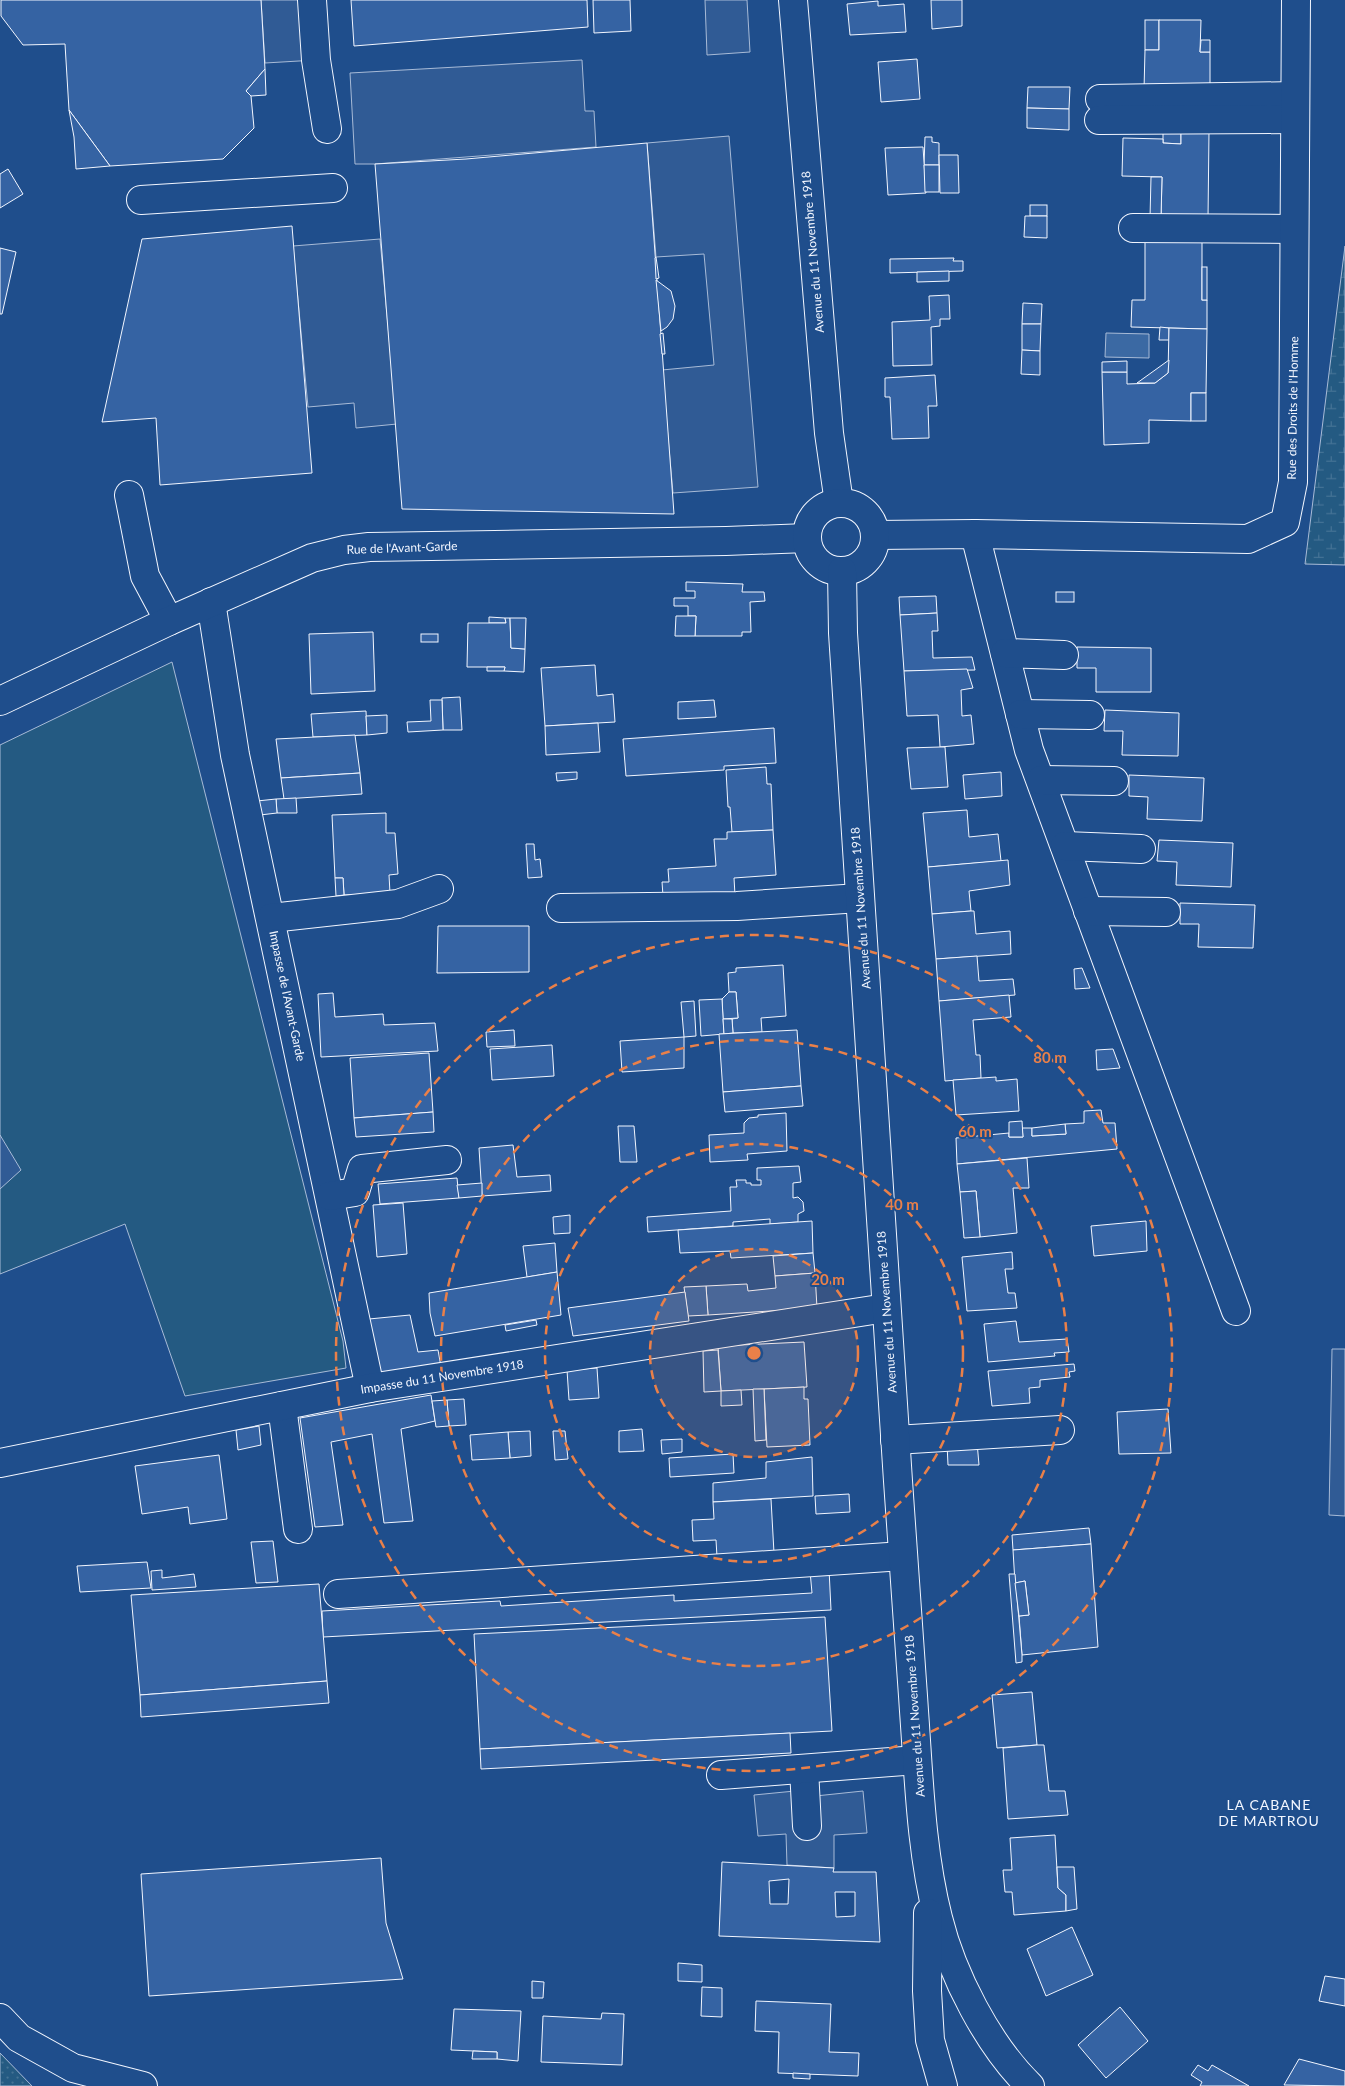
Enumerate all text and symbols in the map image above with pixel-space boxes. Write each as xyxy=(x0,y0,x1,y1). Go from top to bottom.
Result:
street label: Avenue du 11 Novembre 1918 xyxy=(798,171,827,333)
street label: Rue des Droits de l'Homme xyxy=(1284,336,1301,480)
street label: Rue de l'Avant-Garde xyxy=(346,538,458,557)
street label: Avenue du 11 Novembre 1918 xyxy=(847,827,874,989)
street label: Impasse de l'Avant-Garde xyxy=(266,929,309,1063)
text: 80 m xyxy=(1033,1048,1067,1066)
text: 60 m xyxy=(958,1122,992,1140)
text: 40 m xyxy=(885,1195,919,1213)
street label: Avenue du 11 Novembre 1918 xyxy=(873,1231,900,1393)
text: 20 m xyxy=(811,1270,845,1288)
centre of rings xyxy=(745,1344,763,1362)
street label: Impasse du 11 Novembre 1918 xyxy=(359,1356,525,1397)
street label: Avenue du 11 Novembre 1918 xyxy=(901,1635,928,1797)
district label: LA CABANE DE MARTROU xyxy=(1218,1796,1320,1829)

